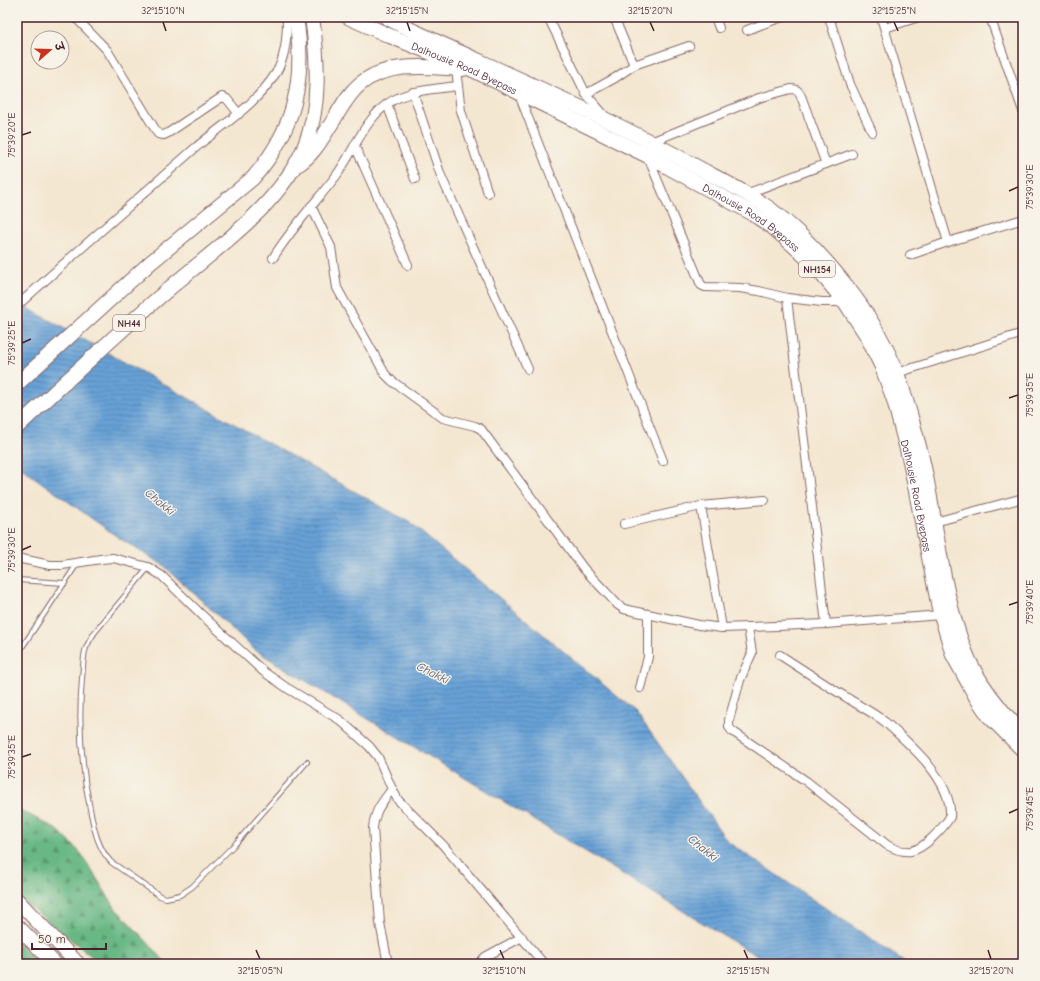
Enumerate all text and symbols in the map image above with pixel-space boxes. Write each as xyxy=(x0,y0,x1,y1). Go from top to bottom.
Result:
text: 32°15'10"N xyxy=(141,5,185,17)
text: 32°15'15"N xyxy=(386,5,428,17)
text: 32°15'20"N xyxy=(628,5,672,17)
text: 32°15'25"N xyxy=(872,5,916,17)
north arrow xyxy=(30,30,70,70)
text: उ xyxy=(51,40,67,54)
street label: Dalhousie Road Byepass xyxy=(409,40,519,98)
text: 75°39'20"E xyxy=(6,112,18,158)
text: 75°39'30"E xyxy=(1024,165,1036,209)
street label: Dalhousie Road Byepass xyxy=(700,181,802,255)
road number: NH154 xyxy=(799,261,835,277)
road number: NH44 xyxy=(113,315,145,331)
text: 75°39'25"E xyxy=(6,321,18,365)
text: 75°39'35"E xyxy=(1024,373,1036,417)
street label: Dalhousie Road Byepass xyxy=(898,438,934,553)
water label: Chakki xyxy=(142,486,178,519)
text: 75°39'30"E xyxy=(6,528,18,572)
text: 75°39'40"E xyxy=(1024,580,1036,624)
water label: Chakki xyxy=(414,659,452,687)
text: 75°39'35"E xyxy=(6,735,18,779)
text: 75°39'45"E xyxy=(1024,787,1036,831)
water label: Chakki xyxy=(685,832,721,864)
scale bar xyxy=(32,925,106,951)
text: 50 m xyxy=(38,932,66,946)
text: 32°15'05"N xyxy=(238,965,282,977)
text: 32°15'10"N xyxy=(482,965,526,977)
text: 32°15'15"N xyxy=(727,965,769,977)
text: 32°15'20"N xyxy=(969,965,1013,977)

